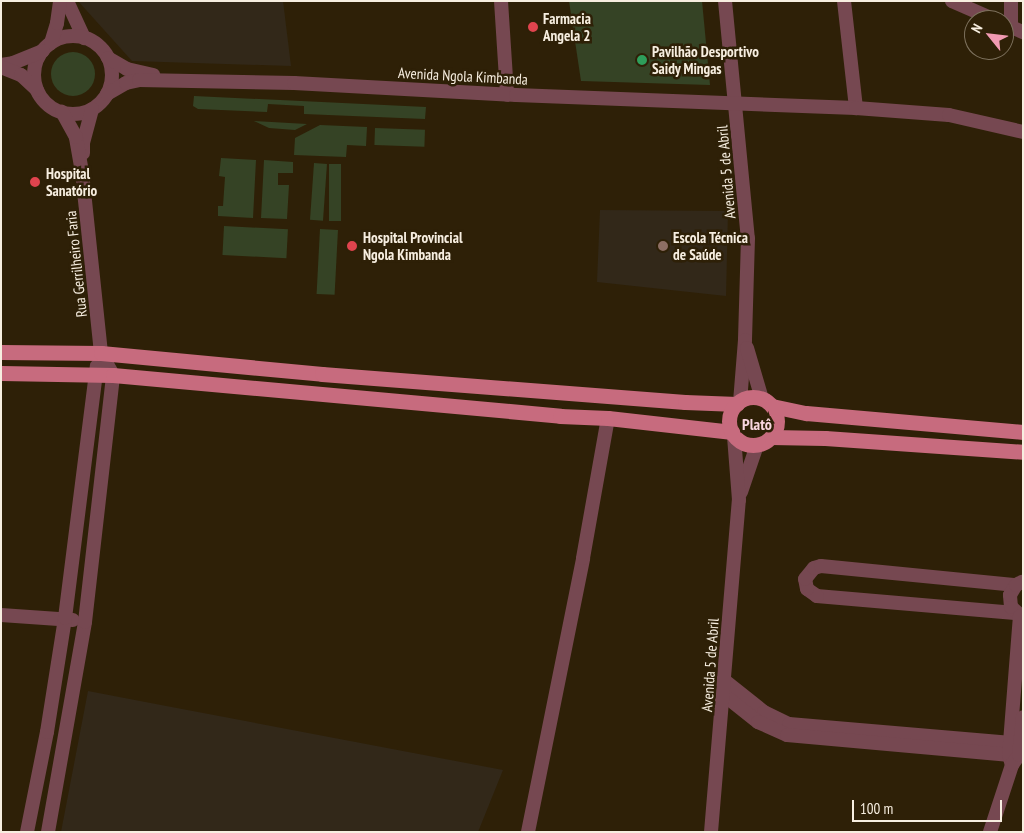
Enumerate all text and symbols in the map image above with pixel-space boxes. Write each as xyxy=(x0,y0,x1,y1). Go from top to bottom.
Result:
place label: Farmacia Angela 2 xyxy=(543,9,591,44)
north arrow xyxy=(964,10,1014,60)
marker: Farmacia Angela 2 xyxy=(527,21,539,33)
text: N xyxy=(967,21,986,36)
place label: Pavilhão Desportivo Saidy Mingas xyxy=(652,42,759,77)
marker: Pavilhão Desportivo Saidy Mingas xyxy=(636,54,648,66)
street label: Avenida Ngola Kimbanda xyxy=(398,64,528,88)
street label: Avenida 5 de Abril xyxy=(713,124,739,220)
place label: Hospital Sanatório xyxy=(46,164,97,199)
marker: Hospital Sanatório xyxy=(28,175,42,189)
street label: Rua Gerrilheiro Faria xyxy=(61,210,91,318)
place label: Hospital Provincial Ngola Kimbanda xyxy=(363,228,463,263)
place label: Escola Técnica de Saúde xyxy=(673,228,748,263)
marker: Hospital Provincial Ngola Kimbanda xyxy=(345,239,359,253)
marker: Escola Técnica de Saúde xyxy=(657,240,669,252)
district label: Platô xyxy=(742,414,772,434)
street label: Avenida 5 de Abril xyxy=(698,617,722,713)
scale bar xyxy=(854,790,1004,822)
text: 100 m xyxy=(860,799,893,818)

